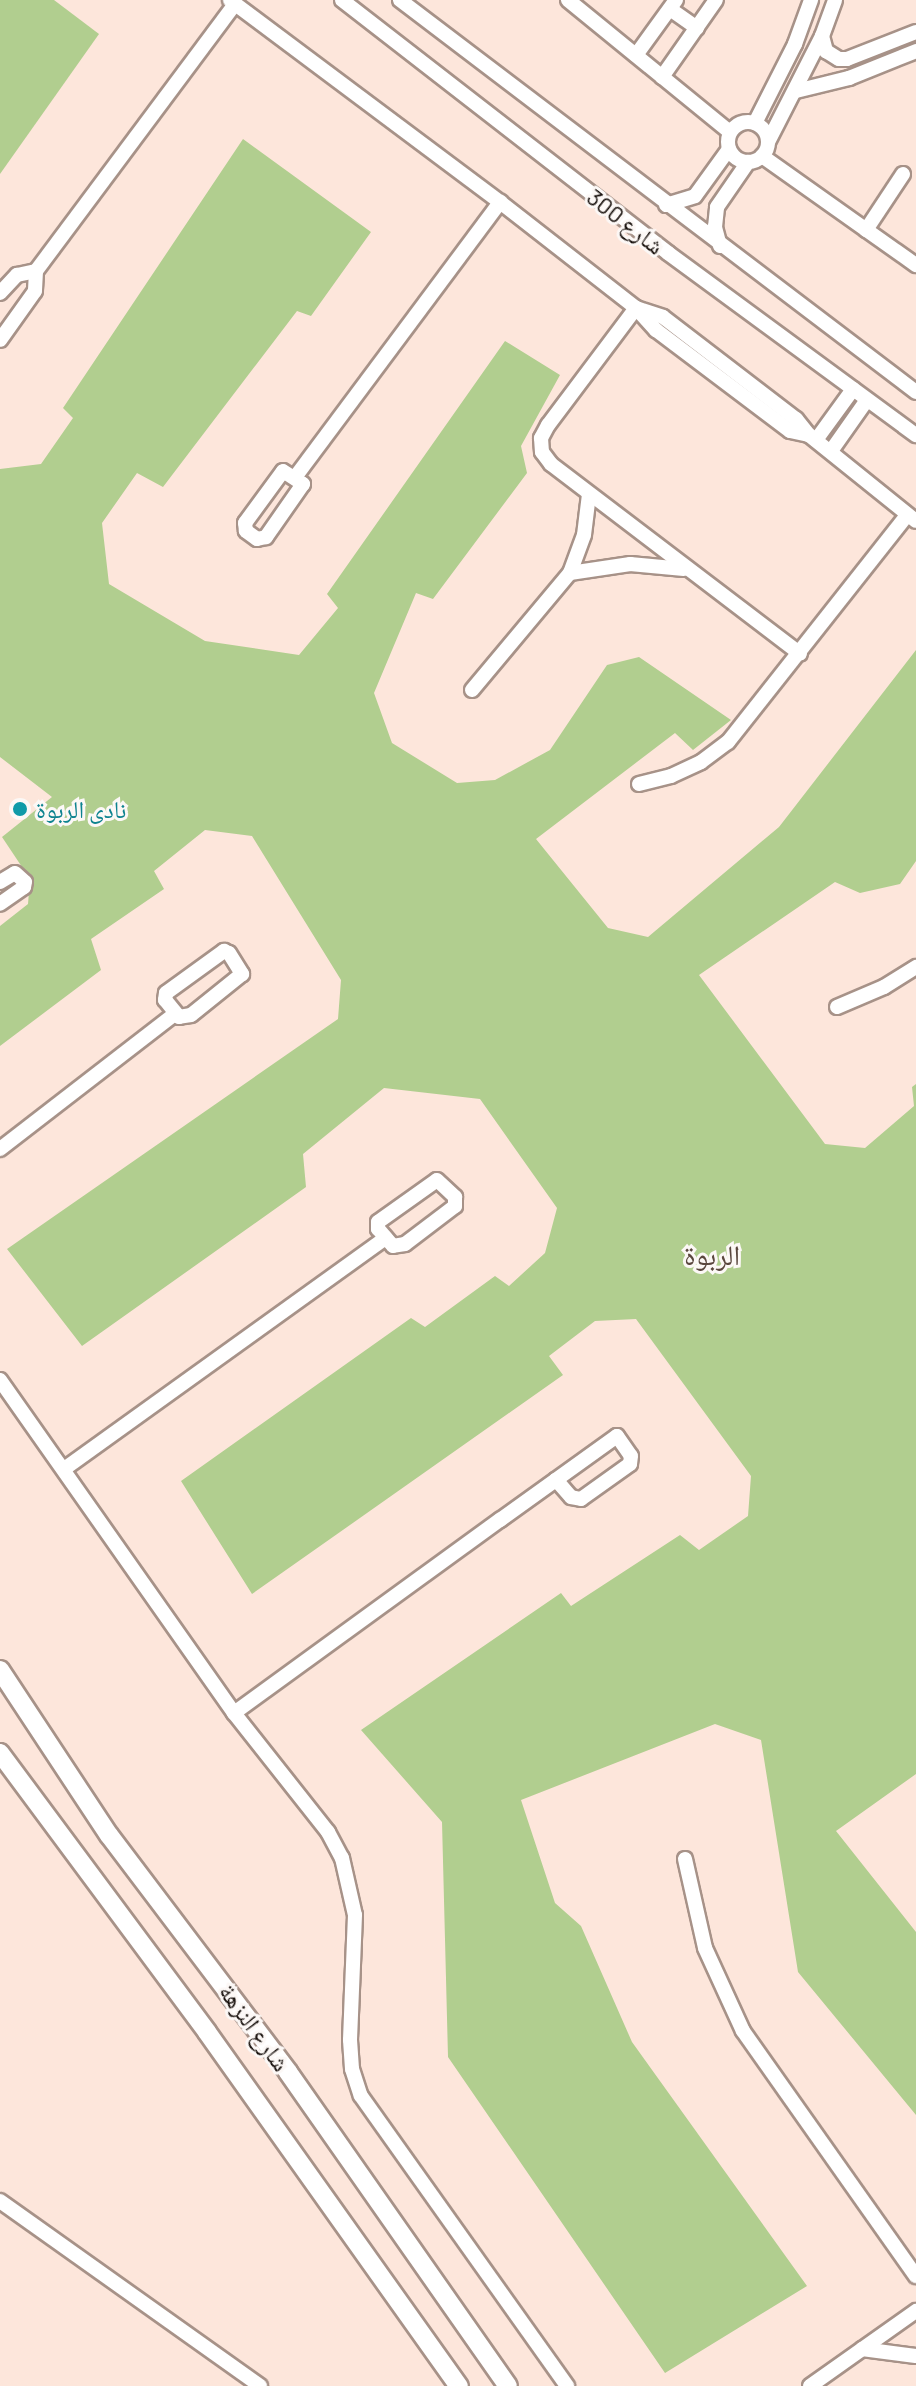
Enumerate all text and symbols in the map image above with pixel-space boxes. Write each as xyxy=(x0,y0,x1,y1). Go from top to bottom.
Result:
street label: شارع 300 xyxy=(582,182,670,260)
place label: نادى الربوة xyxy=(36,795,126,823)
marker: نادى الربوة xyxy=(11,800,29,818)
district label: الربوة xyxy=(684,1237,740,1271)
street label: شارع النزهة xyxy=(214,1978,296,2076)

